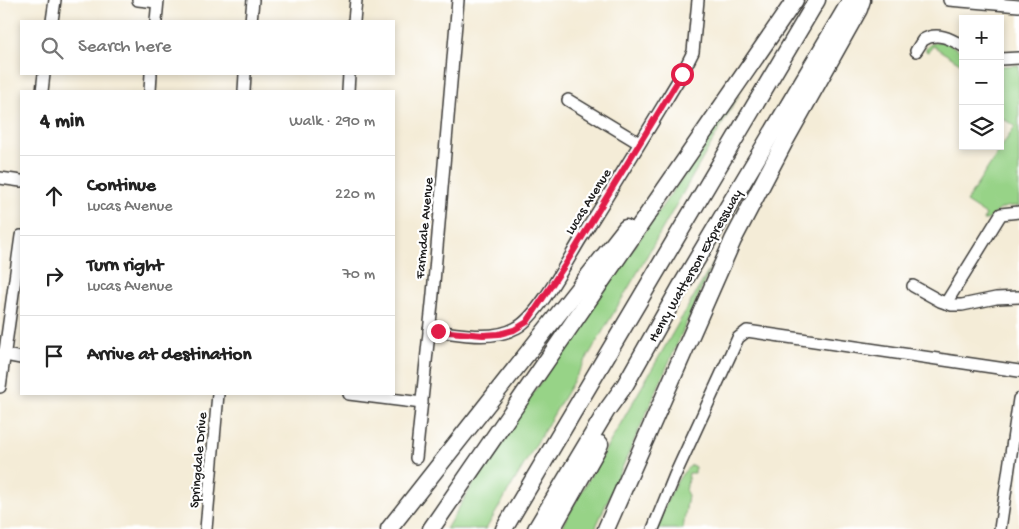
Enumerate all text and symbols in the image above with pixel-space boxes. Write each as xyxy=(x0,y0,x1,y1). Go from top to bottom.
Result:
map controls xyxy=(959,15,1004,150)
button: + xyxy=(959,15,1004,60)
search box xyxy=(20,20,395,75)
icon: search xyxy=(38,34,66,62)
text: Search here xyxy=(78,36,172,59)
button: − xyxy=(959,60,1004,105)
route start xyxy=(671,63,694,86)
button: layers xyxy=(959,105,1004,150)
text: 4 min xyxy=(40,110,84,135)
text: Walk · 290 m xyxy=(289,113,375,132)
street label: Lucas Avenue xyxy=(562,165,617,239)
text: Continue xyxy=(87,175,156,198)
street label: Farmdale Avenue xyxy=(413,176,438,281)
icon: ahead xyxy=(40,182,68,210)
text: 220 m xyxy=(335,186,375,205)
street label: Henry Watterson Expressway xyxy=(645,187,747,346)
text: Lucas Avenue xyxy=(87,198,172,217)
text: Turn right xyxy=(87,255,163,278)
icon: right xyxy=(40,262,68,290)
text: 70 m xyxy=(342,266,375,285)
text: Lucas Avenue xyxy=(87,278,172,297)
route end xyxy=(427,320,450,343)
icon: arrive xyxy=(40,342,68,370)
text: Arrive at destination xyxy=(87,344,251,367)
street label: Springdale Drive xyxy=(187,411,212,509)

